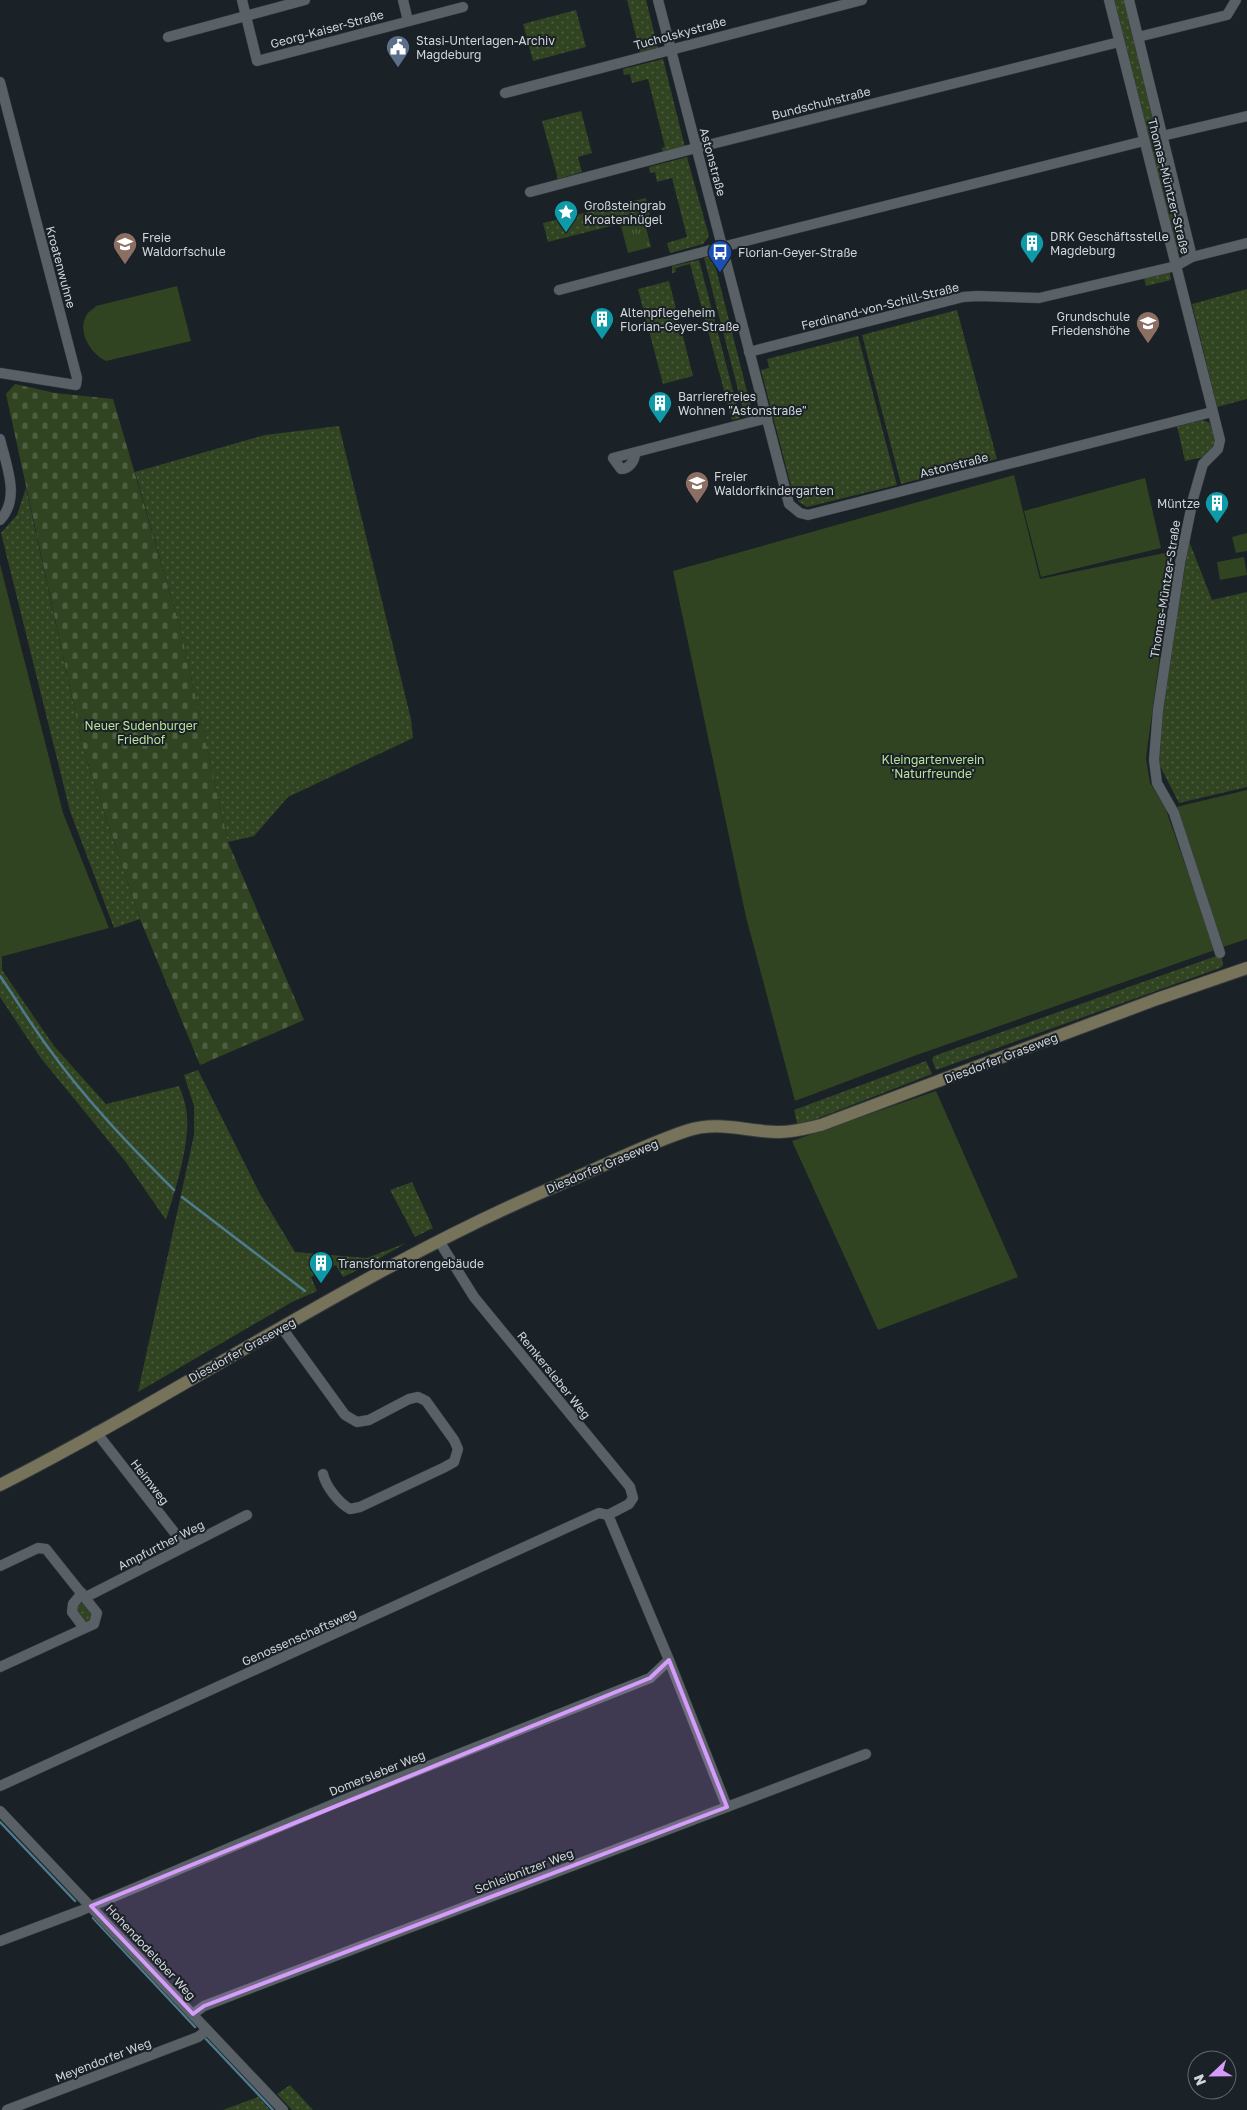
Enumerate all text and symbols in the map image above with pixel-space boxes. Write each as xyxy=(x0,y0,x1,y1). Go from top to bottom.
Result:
street label: Georg-Kaiser-Straße xyxy=(269,7,385,51)
street label: Tucholskystraße xyxy=(632,13,728,53)
place label: Stasi-Unterlagen-Archiv Magdeburg xyxy=(416,33,555,62)
public building icon: Stasi-Unterlagen-Archiv Magdeburg xyxy=(385,34,411,68)
street label: Bundschuhstraße xyxy=(770,83,872,123)
street label: Thomas-Müntzer-Straße xyxy=(1145,117,1193,255)
street label: Astonstraße xyxy=(697,126,729,198)
place label: Großsteingrab Kroatenhügel xyxy=(584,198,666,227)
place icon: Großsteingrab Kroatenhügel xyxy=(553,199,579,233)
street label: Kroatenwuhne xyxy=(43,224,79,310)
place label: DRK Geschäftsstelle Magdeburg xyxy=(1050,229,1169,258)
place label: Freie Waldorfschule xyxy=(142,230,226,259)
building icon: DRK Geschäftsstelle Magdeburg xyxy=(1019,230,1045,264)
school or university icon: Freie Waldorfschule xyxy=(112,231,138,265)
bus stop icon: Florian-Geyer-Straße xyxy=(707,239,733,273)
place label: Florian-Geyer-Straße xyxy=(738,245,857,260)
street label: Ferdinand-von-Schill-Straße xyxy=(800,279,960,333)
place label: Altenpflegeheim Florian-Geyer-Straße xyxy=(620,305,739,334)
building icon: Altenpflegeheim Florian-Geyer-Straße xyxy=(589,306,615,340)
place label: Grundschule Friedenshöhe xyxy=(1051,309,1130,338)
school or university icon: Grundschule Friedenshöhe xyxy=(1135,310,1161,344)
place label: Barrierefreies Wohnen "Astonstraße" xyxy=(678,389,807,418)
building icon: Barrierefreies Wohnen "Astonstraße" xyxy=(647,390,673,424)
street label: Astonstraße xyxy=(918,449,990,481)
place label: Freier Waldorfkindergarten xyxy=(714,469,834,498)
school or university icon: Freier Waldorfkindergarten xyxy=(684,470,710,504)
building icon: Müntze xyxy=(1204,490,1230,524)
place label: Müntze xyxy=(1157,496,1200,511)
street label: Thomas-Müntzer-Straße xyxy=(1147,519,1183,659)
park label: Neuer Sudenburger Friedhof xyxy=(85,718,198,747)
park label: Kleingartenverein 'Naturfreunde' xyxy=(882,752,984,781)
street label: Diesdorfer Graseweg xyxy=(942,1029,1060,1087)
street label: Diesdorfer Graseweg xyxy=(544,1136,660,1196)
building icon: Transformatorengebäude xyxy=(308,1250,334,1284)
place label: Transformatorengebäude xyxy=(338,1256,484,1271)
street label: Diesdorfer Graseweg xyxy=(186,1314,298,1386)
street label: Remkersleber Weg xyxy=(514,1328,594,1422)
street label: Heimweg xyxy=(128,1456,172,1508)
street label: Ampfurther Weg xyxy=(115,1517,207,1573)
street label: Genossenschaftsweg xyxy=(239,1605,359,1669)
street label: Domersleber Weg xyxy=(327,1747,427,1799)
street label: Schleibnitzer Weg xyxy=(472,1845,576,1897)
street label: Hohendodeleber Weg xyxy=(103,1901,199,2003)
street label: Meyendorfer Weg xyxy=(53,2035,153,2085)
north arrow xyxy=(1187,2050,1237,2100)
text: N xyxy=(1190,2072,1209,2088)

